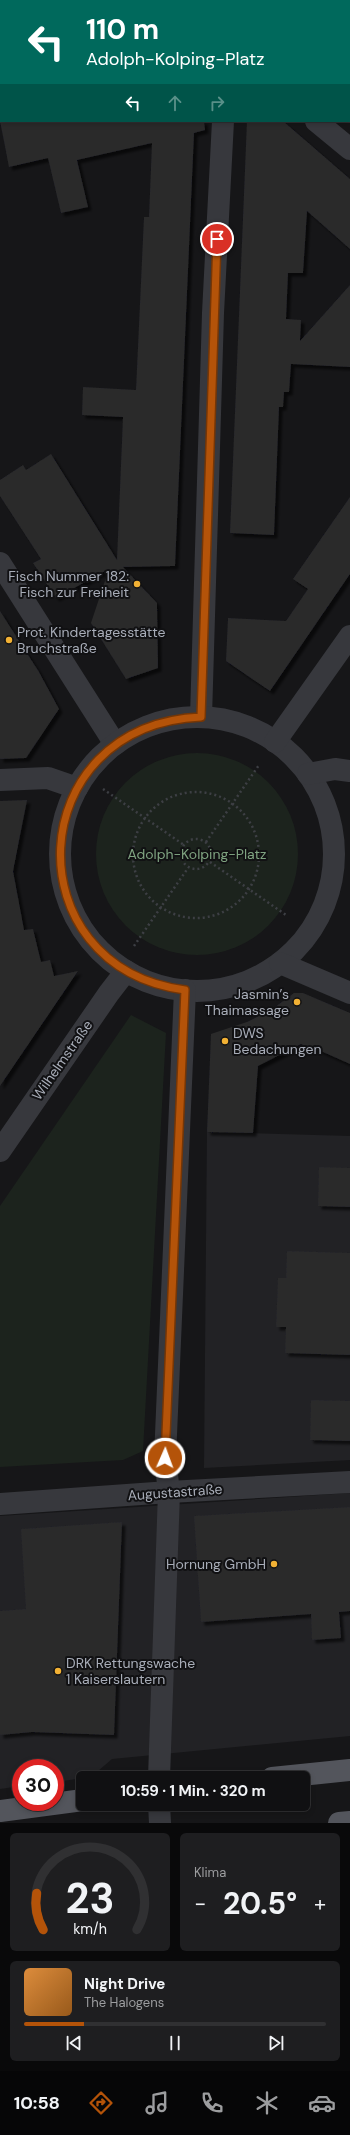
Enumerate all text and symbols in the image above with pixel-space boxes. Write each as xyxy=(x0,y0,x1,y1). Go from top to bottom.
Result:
text: 110 m xyxy=(86,11,159,48)
icon: left xyxy=(20,16,72,68)
text: Adolph-Kolping-Platz xyxy=(86,47,264,71)
icon: left xyxy=(122,92,144,114)
icon: ahead xyxy=(164,92,186,114)
icon: right xyxy=(206,92,228,114)
pin xyxy=(200,222,234,256)
icon: arrive xyxy=(206,228,228,250)
place label: Fisch Nummer 182: Fisch zur Freiheit xyxy=(8,567,129,601)
marker: Fisch Nummer 182: Fisch zur Freiheit xyxy=(132,579,142,589)
place label: Prot. Kindertagesstätte Bruchstraße xyxy=(17,623,166,657)
marker: Prot. Kindertagesstätte Bruchstraße xyxy=(4,635,14,645)
park label: Adolph-Kolping-Platz xyxy=(128,845,266,863)
place label: Jasmin’s Thaimassage xyxy=(205,985,289,1019)
marker: Jasmin’s Thaimassage xyxy=(292,997,302,1007)
street label: Wilhelmstraße xyxy=(28,1016,96,1104)
place label: DWS Bedachungen xyxy=(233,1024,321,1058)
marker: DWS Bedachungen xyxy=(220,1036,230,1046)
position arrow xyxy=(144,1437,186,1479)
street label: Augustastraße xyxy=(127,1480,223,1504)
place label: Hornung GmbH xyxy=(166,1555,266,1573)
marker: Hornung GmbH xyxy=(269,1559,279,1569)
place label: DRK Rettungswache 1 Kaiserslautern xyxy=(66,1654,195,1688)
marker: DRK Rettungswache 1 Kaiserslautern xyxy=(53,1666,63,1676)
speed limit sign: 30 xyxy=(12,1759,64,1811)
text: 10:59 · 1 Min. · 320 m xyxy=(120,1781,266,1801)
text: Klima xyxy=(194,1864,226,1881)
text: 23 xyxy=(65,1872,115,1926)
text: 20.5° xyxy=(223,1884,297,1923)
text: − xyxy=(194,1889,206,1918)
text: + xyxy=(314,1889,326,1918)
text: km/h xyxy=(73,1920,107,1938)
text: Night Drive xyxy=(84,1974,165,1994)
text: The Halogens xyxy=(84,1994,164,2011)
icon: previous xyxy=(63,2032,85,2054)
icon: pause xyxy=(164,2032,186,2054)
icon: next xyxy=(265,2032,287,2054)
icon: directions xyxy=(87,2089,115,2117)
icon: music xyxy=(143,2089,171,2117)
icon: phone xyxy=(198,2089,226,2117)
icon: climate xyxy=(253,2089,281,2117)
icon: car xyxy=(308,2089,336,2117)
text: 10:58 xyxy=(14,2091,60,2115)

